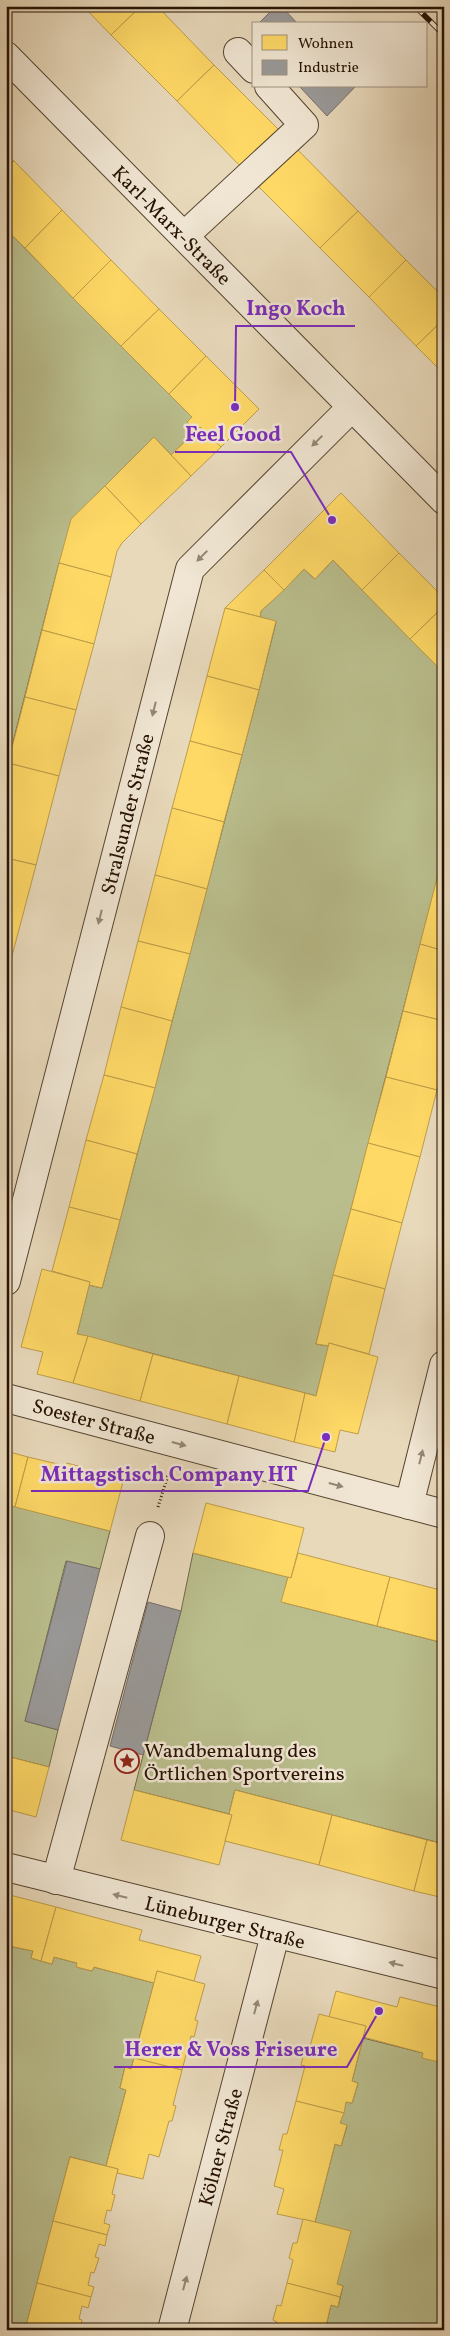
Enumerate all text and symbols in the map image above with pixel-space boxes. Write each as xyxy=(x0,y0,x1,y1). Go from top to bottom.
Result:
legend xyxy=(252,22,428,88)
text: Wohnen xyxy=(298,34,354,55)
text: Industrie xyxy=(298,58,359,79)
street label: Karl-Marx-Straße xyxy=(105,160,237,292)
callout: Ingo Koch xyxy=(236,290,355,326)
text: Ingo Koch xyxy=(246,295,346,324)
callout: Feel Good xyxy=(175,416,291,452)
text: Feel Good xyxy=(185,421,281,450)
one-way arrow xyxy=(311,435,323,447)
one-way arrow xyxy=(197,550,209,562)
one-way arrow xyxy=(149,701,157,716)
street label: Stralsunder Straße xyxy=(95,731,163,898)
one-way arrow xyxy=(96,909,104,924)
street label: Soester Straße xyxy=(29,1393,158,1453)
one-way arrow xyxy=(172,1440,187,1448)
one-way arrow xyxy=(417,1450,425,1465)
callout: Mittagstisch Company HT xyxy=(31,1455,308,1491)
text: Mittagstisch Company HT xyxy=(41,1461,298,1490)
one-way arrow xyxy=(329,1482,344,1490)
place label: Wandbemalung des Örtlichen Sportvereins xyxy=(144,1738,345,1789)
place icon: Wandbemalung des Örtlichen Sportvereins xyxy=(114,1748,140,1774)
street label: Lüneburger Straße xyxy=(141,1890,308,1957)
one-way arrow xyxy=(112,1892,127,1900)
one-way arrow xyxy=(389,1960,404,1968)
one-way arrow xyxy=(253,1999,261,2014)
callout: Herer & Voss Friseure xyxy=(114,2031,347,2067)
text: Herer & Voss Friseure xyxy=(125,2036,337,2065)
street label: Kölner Straße xyxy=(193,2086,251,2209)
one-way arrow xyxy=(181,2275,189,2290)

